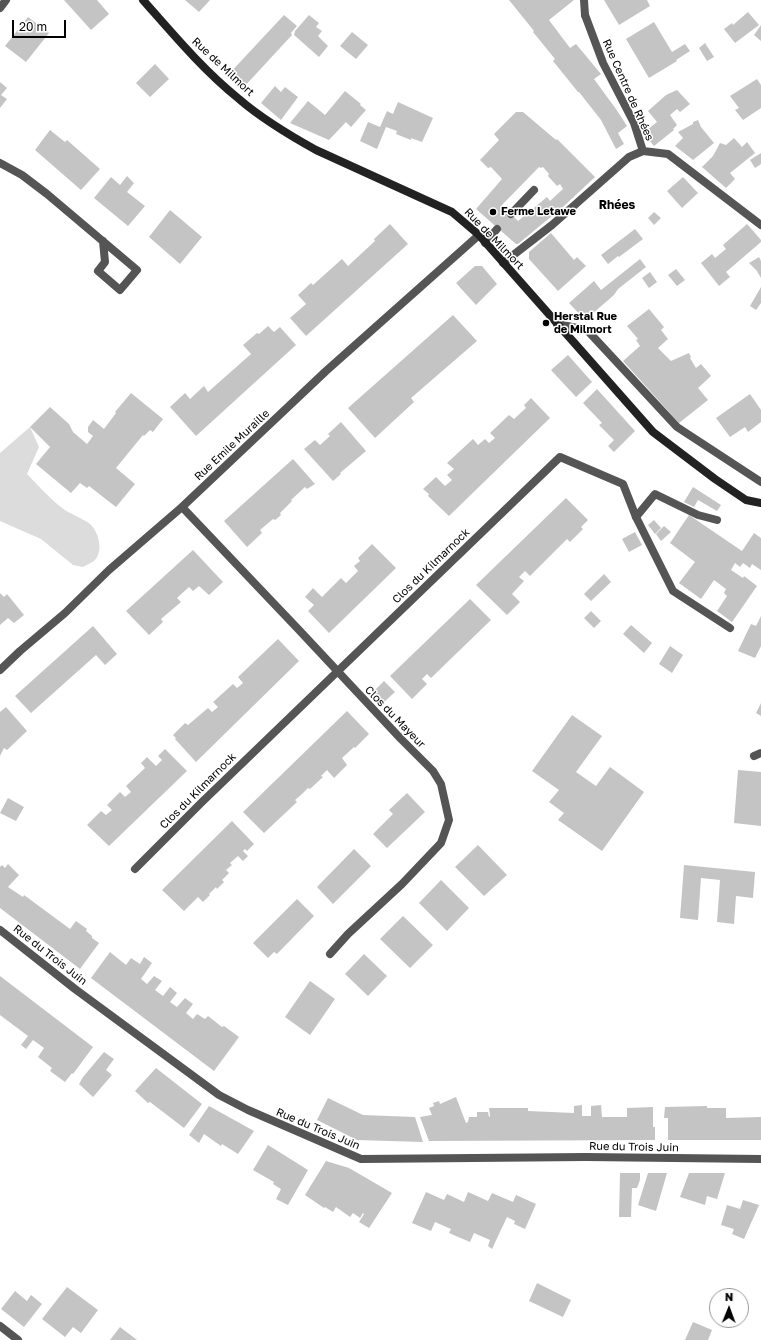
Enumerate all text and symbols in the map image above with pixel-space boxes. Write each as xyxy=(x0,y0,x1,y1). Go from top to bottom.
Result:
scale bar xyxy=(14,12,68,38)
text: 20 m xyxy=(19,19,47,34)
street label: Rue de Milmort xyxy=(189,35,257,99)
street label: Rue Centre de Rhées xyxy=(600,37,656,143)
district label: Rhées xyxy=(599,198,635,212)
place label: Ferme Letawe xyxy=(501,205,576,219)
street label: Rue de Milmort xyxy=(461,206,527,272)
marker: Ferme Letawe xyxy=(488,207,498,217)
place label: Herstal Rue de Milmort xyxy=(554,310,617,336)
marker: Herstal Rue de Milmort xyxy=(541,318,551,328)
street label: Rue Emile Muraille xyxy=(192,407,272,483)
street label: Clos du Kilmarnock xyxy=(390,526,472,606)
street label: Clos du Mayeur xyxy=(362,683,428,751)
street label: Clos du Kilmarnock xyxy=(157,750,239,832)
street label: Rue du Trois Juin xyxy=(11,922,89,988)
street label: Rue du Trois Juin xyxy=(274,1105,362,1153)
street label: Rue du Trois Juin xyxy=(589,1140,679,1154)
north arrow xyxy=(709,1288,749,1328)
text: N xyxy=(725,1290,734,1303)

